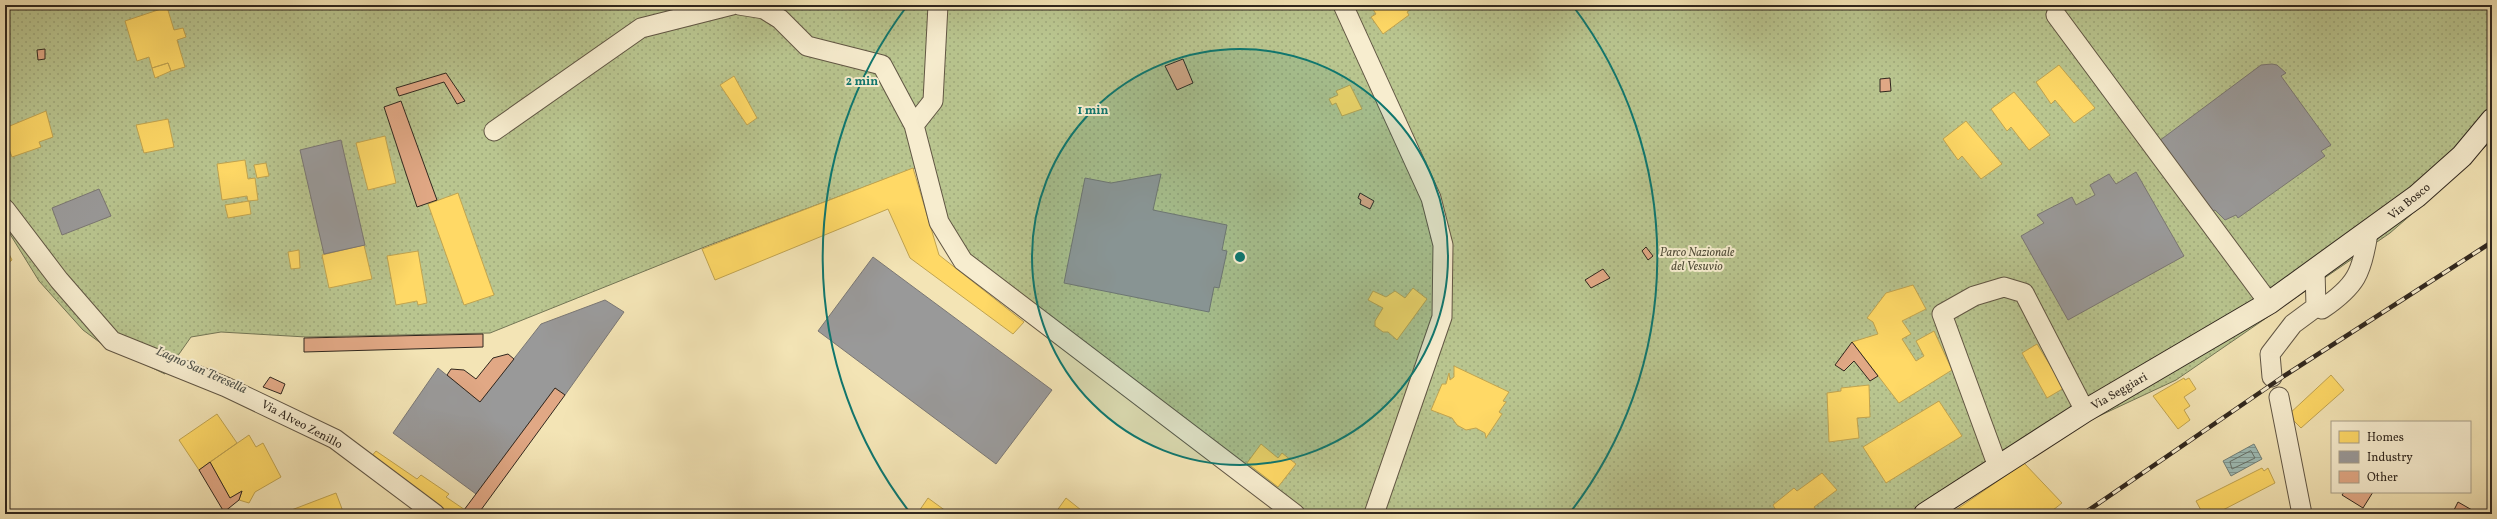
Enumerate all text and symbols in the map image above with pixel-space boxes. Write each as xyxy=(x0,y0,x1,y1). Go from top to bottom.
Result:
text: 2 min xyxy=(846,74,878,90)
text: 1 min xyxy=(1078,103,1109,119)
street label: Via Bosco xyxy=(2385,180,2434,224)
park label: Parco Nazionale del Vesuvio xyxy=(1660,245,1735,275)
centre of rings xyxy=(1233,250,1247,264)
water label: Lagno San Teresella xyxy=(153,343,249,399)
street label: Via Seggiari xyxy=(2088,369,2151,414)
street label: Via Alveo Zenillo xyxy=(258,397,345,453)
legend xyxy=(2331,421,2471,493)
text: Homes xyxy=(2367,430,2404,446)
text: Industry xyxy=(2367,450,2413,466)
text: Other xyxy=(2367,470,2398,486)

